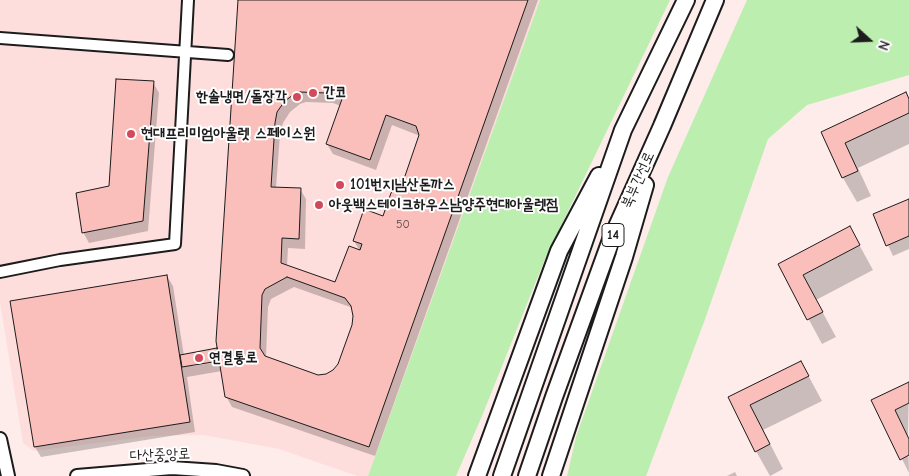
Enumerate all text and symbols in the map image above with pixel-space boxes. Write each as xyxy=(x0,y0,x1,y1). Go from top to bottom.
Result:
north arrow xyxy=(844,15,894,65)
text: N xyxy=(874,38,893,52)
place label: 간코 xyxy=(323,84,347,102)
marker: 간코 xyxy=(307,87,319,99)
place label: 한솔냉면/돌장각 xyxy=(196,88,287,106)
marker: 한솔냉면/돌장각 xyxy=(291,91,303,103)
place label: 현대프리미엄아울렛 스페이스원 xyxy=(141,125,315,143)
marker: 현대프리미엄아울렛 스페이스원 xyxy=(125,128,137,140)
street label: 북부간선로 xyxy=(618,149,658,211)
place label: 101번지남산돈까스 xyxy=(350,176,455,194)
marker: 101번지남산돈까스 xyxy=(334,179,346,191)
place label: 아웃백스테이크하우스남양주현대아울렛점 xyxy=(329,196,558,214)
marker: 아웃백스테이크하우스남양주현대아울렛점 xyxy=(313,199,325,211)
house number: 50 xyxy=(396,218,410,232)
road number: 14 xyxy=(602,224,624,246)
place label: 연결통로 xyxy=(209,349,257,367)
marker: 연결통로 xyxy=(193,352,205,364)
street label: 다산중앙로 xyxy=(130,445,190,465)

